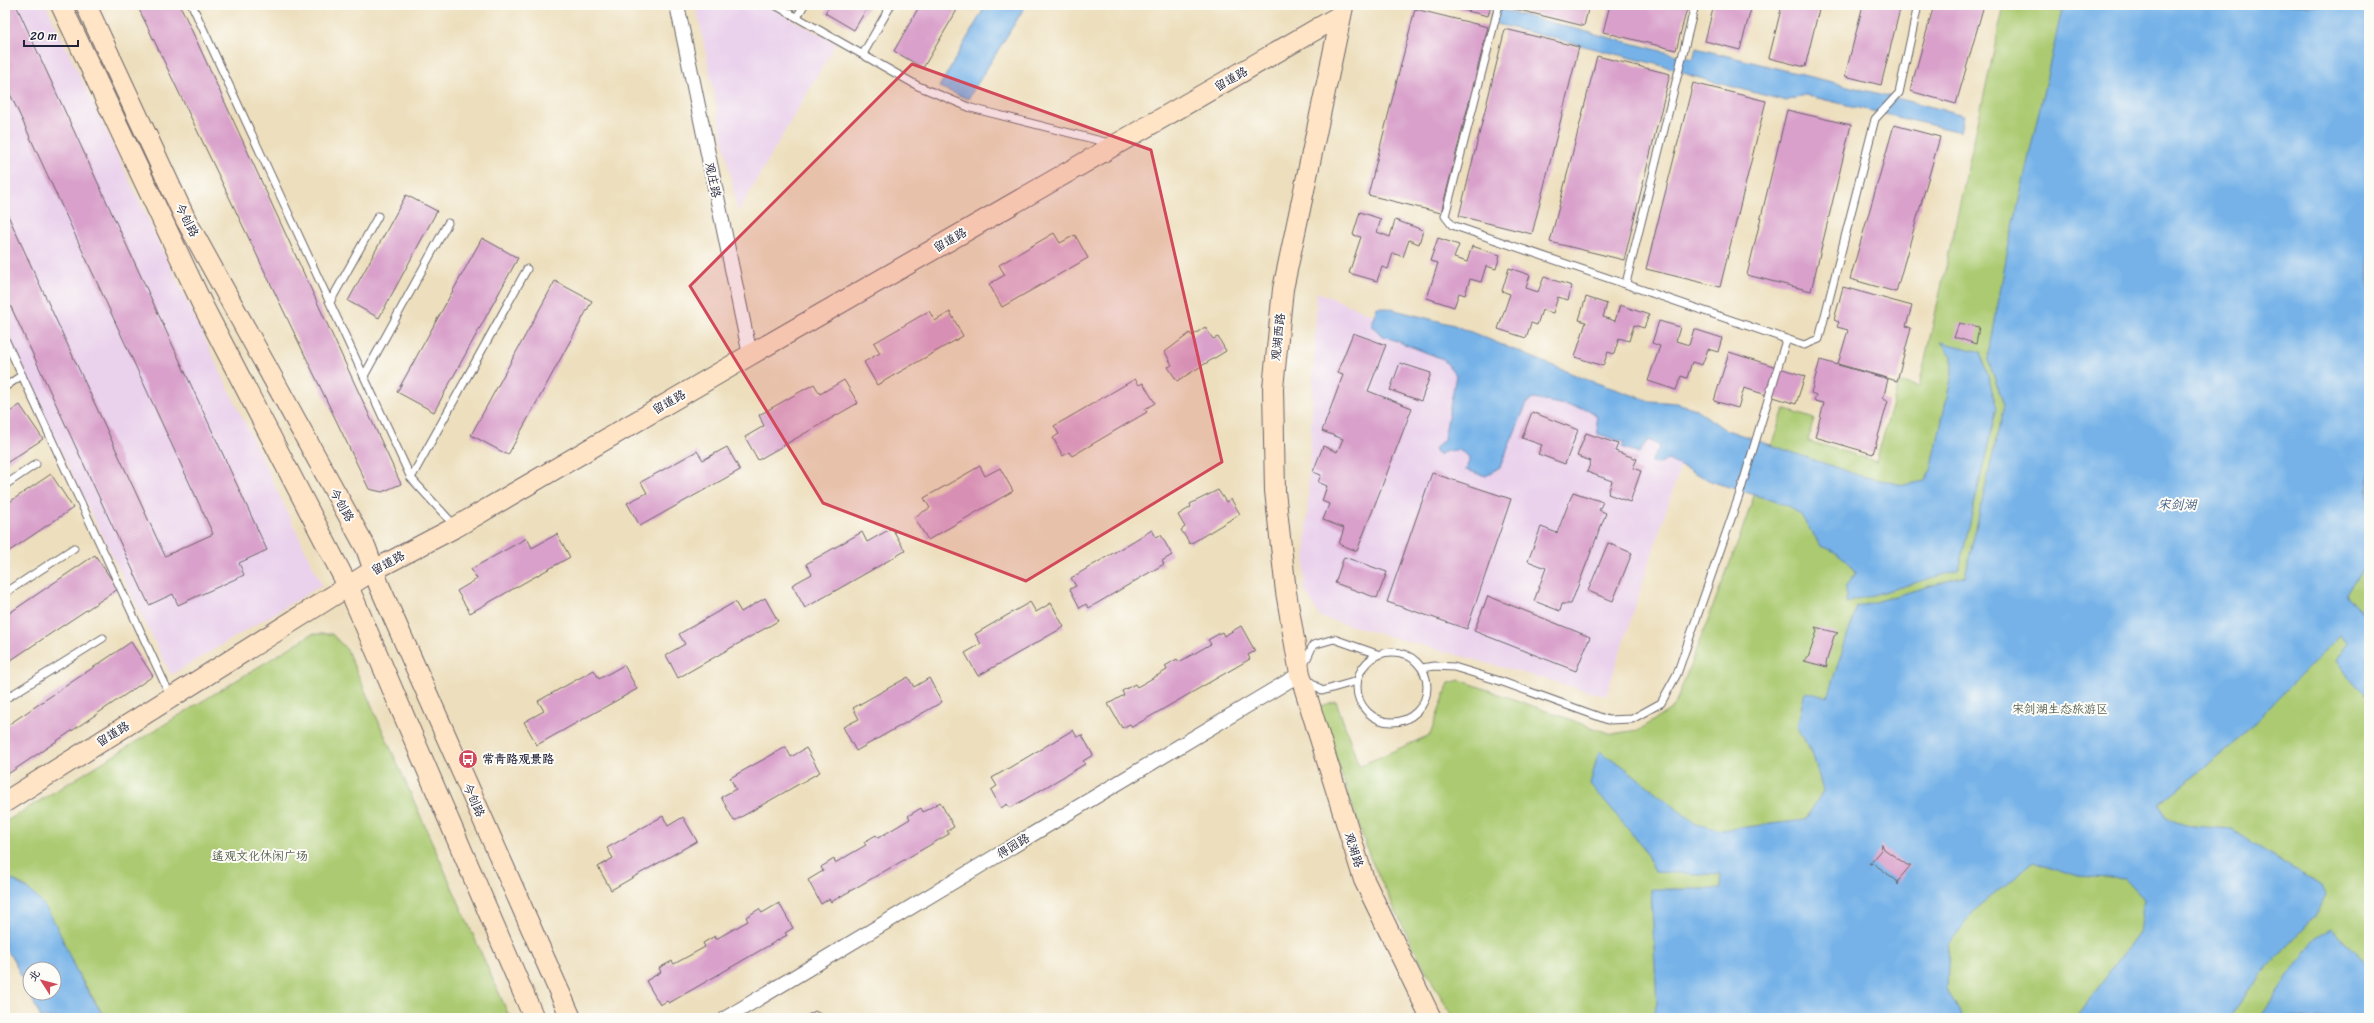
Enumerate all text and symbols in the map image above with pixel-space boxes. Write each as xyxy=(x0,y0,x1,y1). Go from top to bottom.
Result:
scale bar xyxy=(24,22,78,48)
text: 20 m xyxy=(30,25,57,47)
street label: 留道路 xyxy=(1210,60,1252,98)
street label: 观庄路 xyxy=(698,160,728,200)
street label: 今创路 xyxy=(169,199,205,241)
street label: 留道路 xyxy=(929,221,971,259)
street label: 观湖西路 xyxy=(1265,312,1291,362)
street label: 留道路 xyxy=(648,383,690,421)
street label: 今创路 xyxy=(324,484,360,526)
water label: 宋剑湖 xyxy=(2157,493,2198,516)
street label: 留道路 xyxy=(367,545,409,581)
park label: 宋剑湖生态旅游区 xyxy=(2012,698,2108,720)
street label: 留道路 xyxy=(92,715,134,753)
bus stop icon: 常青路观景路 xyxy=(457,748,479,770)
place label: 常青路观景路 xyxy=(482,748,554,770)
street label: 今创路 xyxy=(457,779,491,821)
street label: 得园路 xyxy=(992,827,1034,865)
street label: 观湖路 xyxy=(1338,829,1370,871)
park label: 遥观文化休闲广场 xyxy=(212,845,308,867)
north arrow xyxy=(22,961,62,1001)
text: 北 xyxy=(23,965,45,985)

